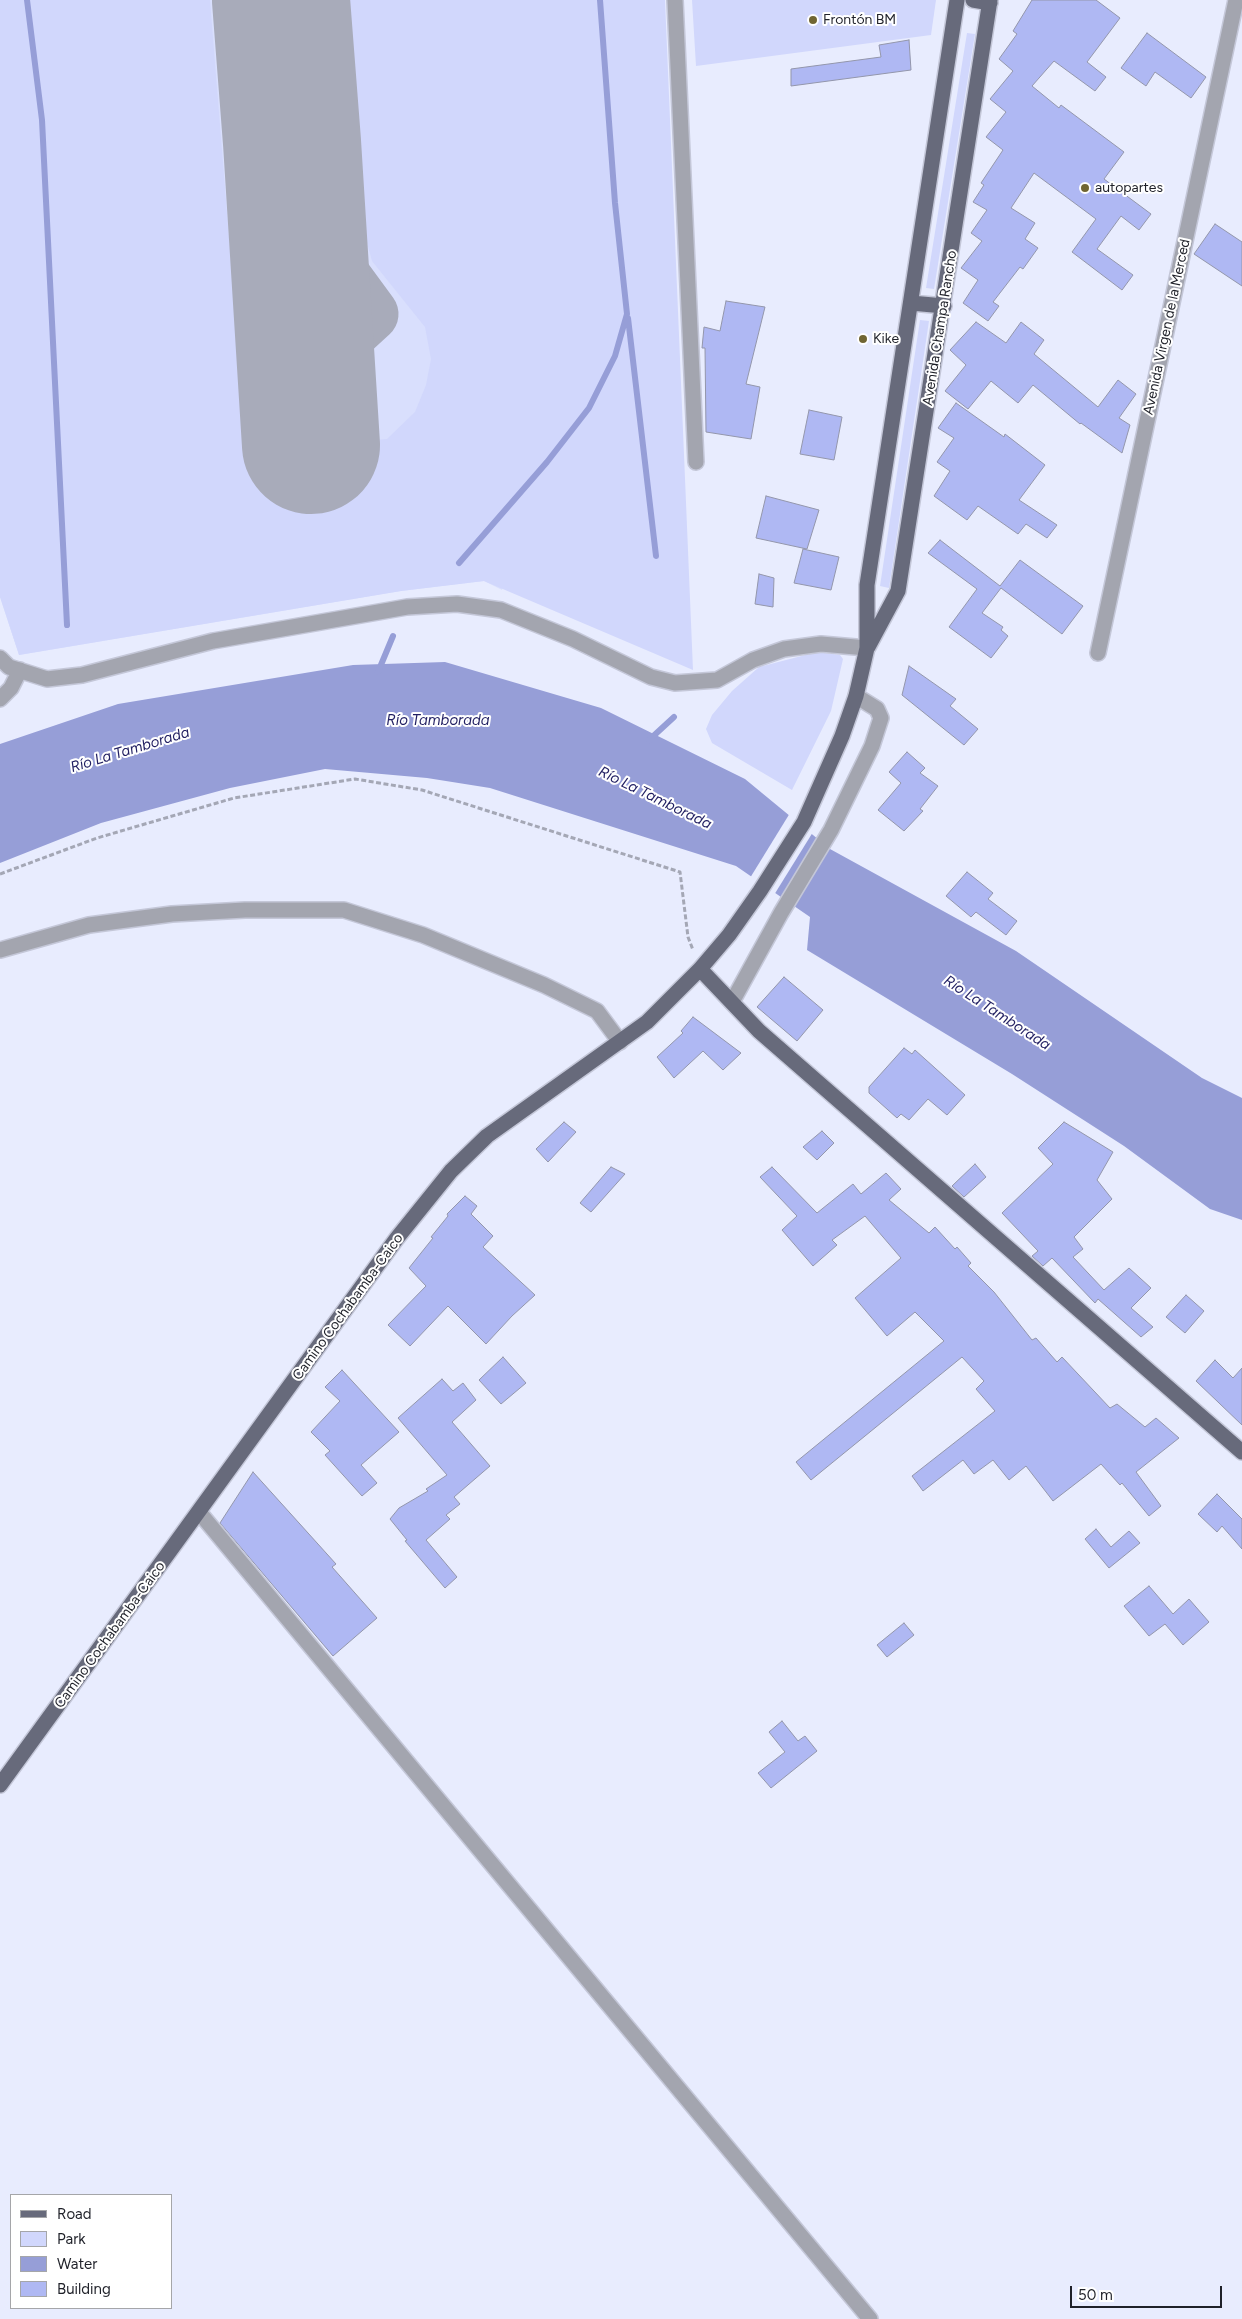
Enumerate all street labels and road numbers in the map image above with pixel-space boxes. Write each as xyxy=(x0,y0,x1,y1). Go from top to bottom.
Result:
street label: Avenida Virgen de la Merced xyxy=(1140,238,1194,416)
street label: Avenida Champa Rancho xyxy=(919,249,961,407)
street label: Camino Cochabamba-Caico xyxy=(289,1230,407,1384)
street label: Camino Cochabamba-Caico xyxy=(51,1558,169,1712)

